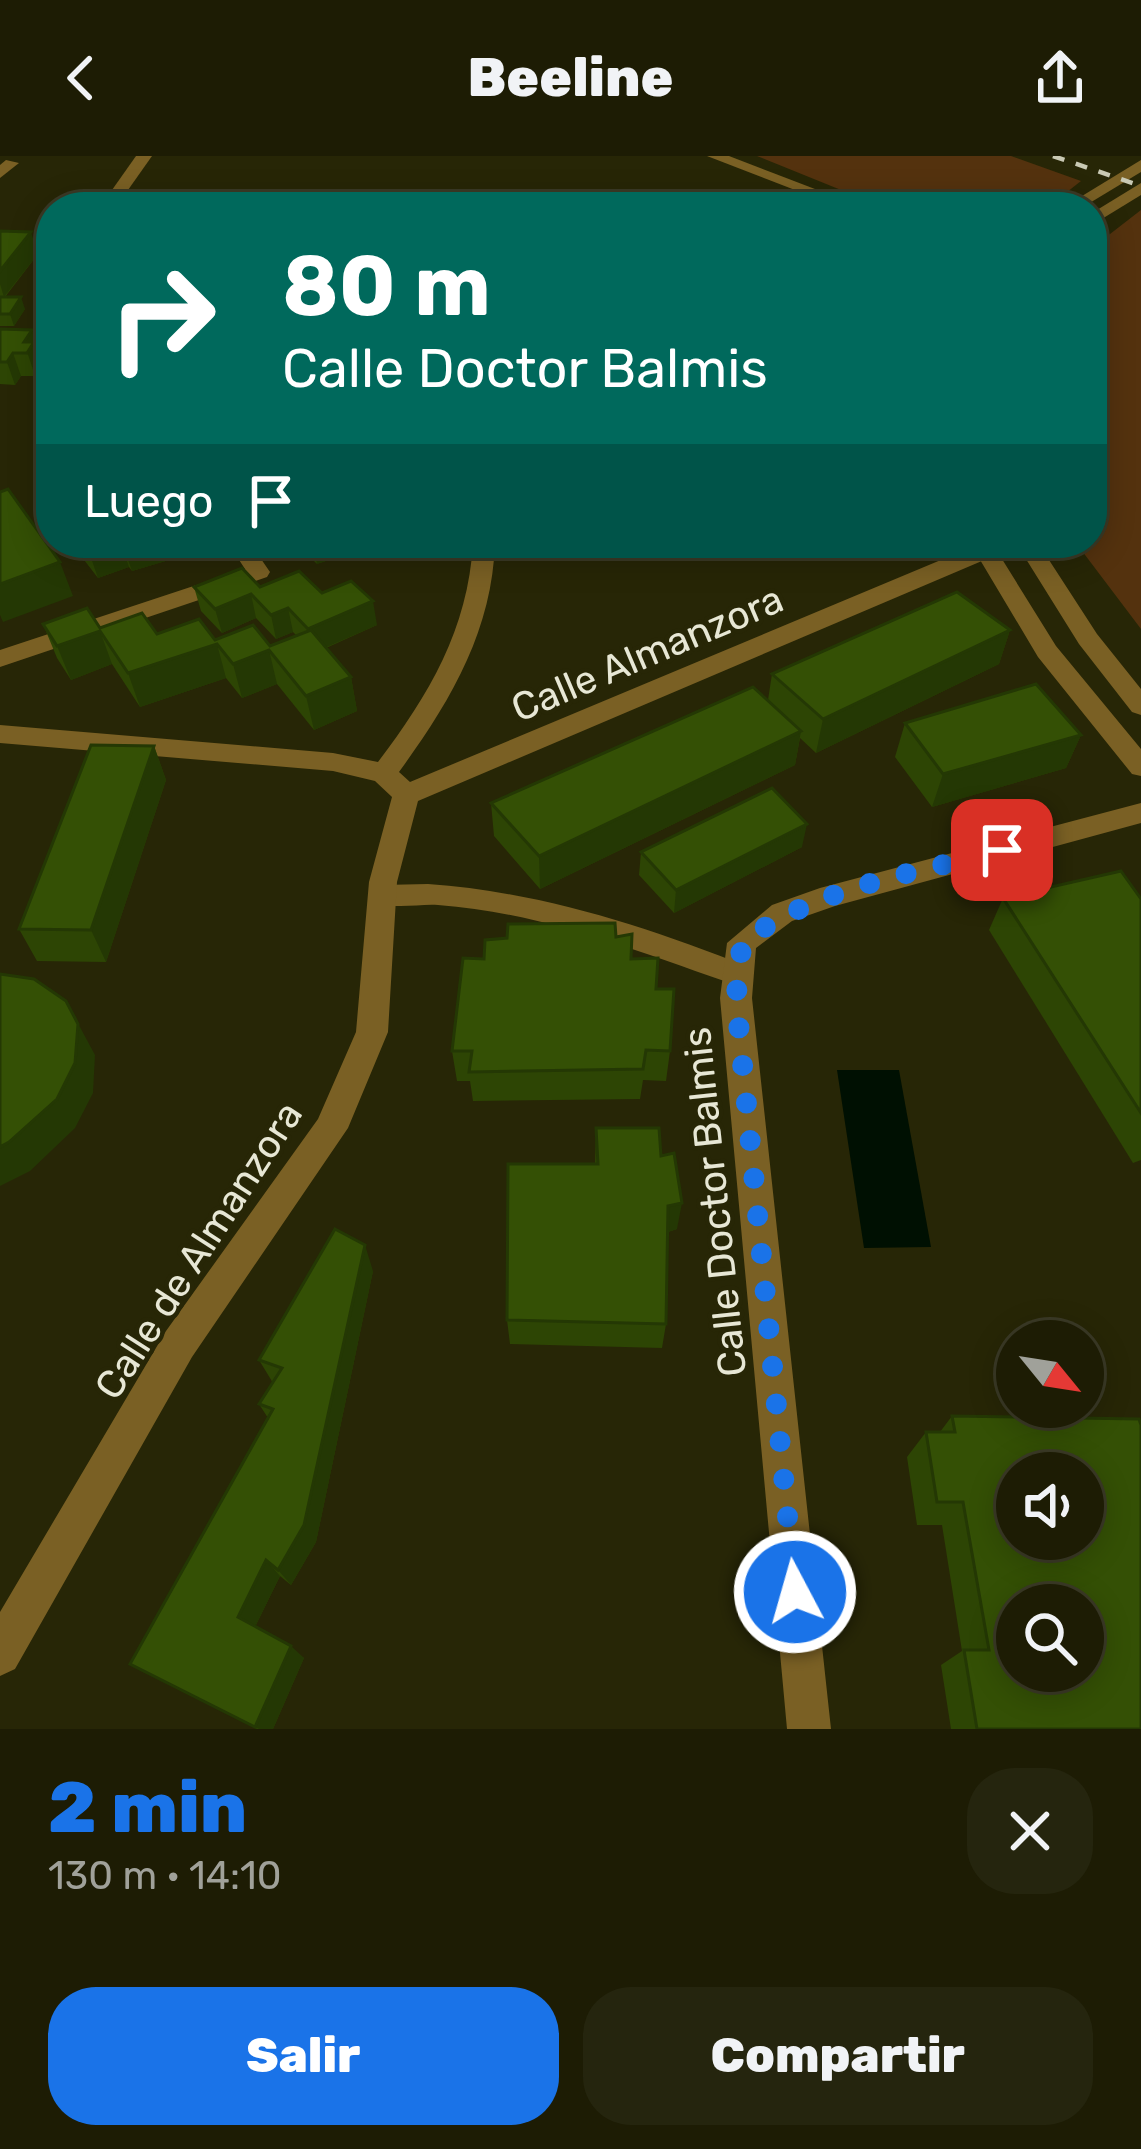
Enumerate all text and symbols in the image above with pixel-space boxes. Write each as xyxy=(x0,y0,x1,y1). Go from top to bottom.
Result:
icon: back xyxy=(48,45,114,111)
icon: share xyxy=(1027,45,1093,111)
text: Beeline xyxy=(468,46,673,110)
text: 80 m xyxy=(282,236,491,336)
icon: right xyxy=(84,240,240,396)
text: Calle Doctor Balmis xyxy=(282,337,768,401)
icon: arrive xyxy=(238,468,304,534)
text: Luego xyxy=(84,475,214,528)
street label: Calle Almanzora xyxy=(505,576,790,732)
pin xyxy=(951,799,1053,901)
icon: arrive xyxy=(969,817,1035,883)
street label: Calle Doctor Balmis xyxy=(674,1025,756,1379)
street label: Calle de Almanzora xyxy=(86,1093,312,1408)
north arrow xyxy=(996,1320,1104,1428)
map controls xyxy=(996,1320,1104,1692)
button: sound xyxy=(996,1452,1104,1560)
position arrow xyxy=(732,1529,858,1655)
button: search xyxy=(996,1584,1104,1692)
text: 2 min xyxy=(48,1765,247,1850)
button: close xyxy=(967,1768,1093,1894)
text: 130 m · 14:10 xyxy=(48,1853,281,1899)
button: Salir xyxy=(48,1987,559,2125)
button: Compartir xyxy=(583,1987,1093,2125)

